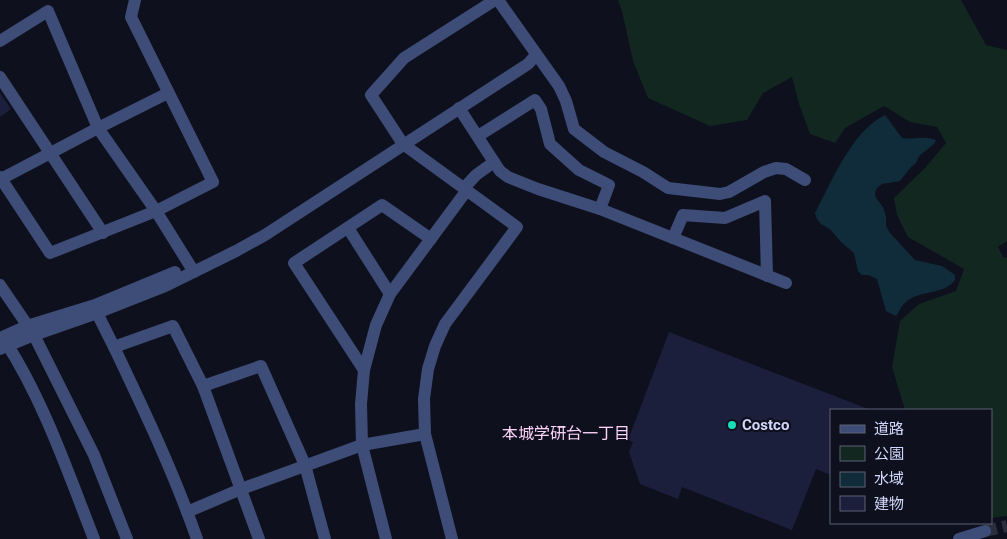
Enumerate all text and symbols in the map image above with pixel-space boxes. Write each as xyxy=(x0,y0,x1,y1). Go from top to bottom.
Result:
legend xyxy=(830,409,992,524)
place label: Costco xyxy=(742,416,789,434)
marker: Costco xyxy=(726,419,738,431)
text: 道路 xyxy=(874,420,904,438)
district label: 本城学研台一丁目 xyxy=(502,424,630,443)
text: 公園 xyxy=(874,445,904,463)
text: 水域 xyxy=(874,470,904,488)
text: 建物 xyxy=(874,495,904,513)

